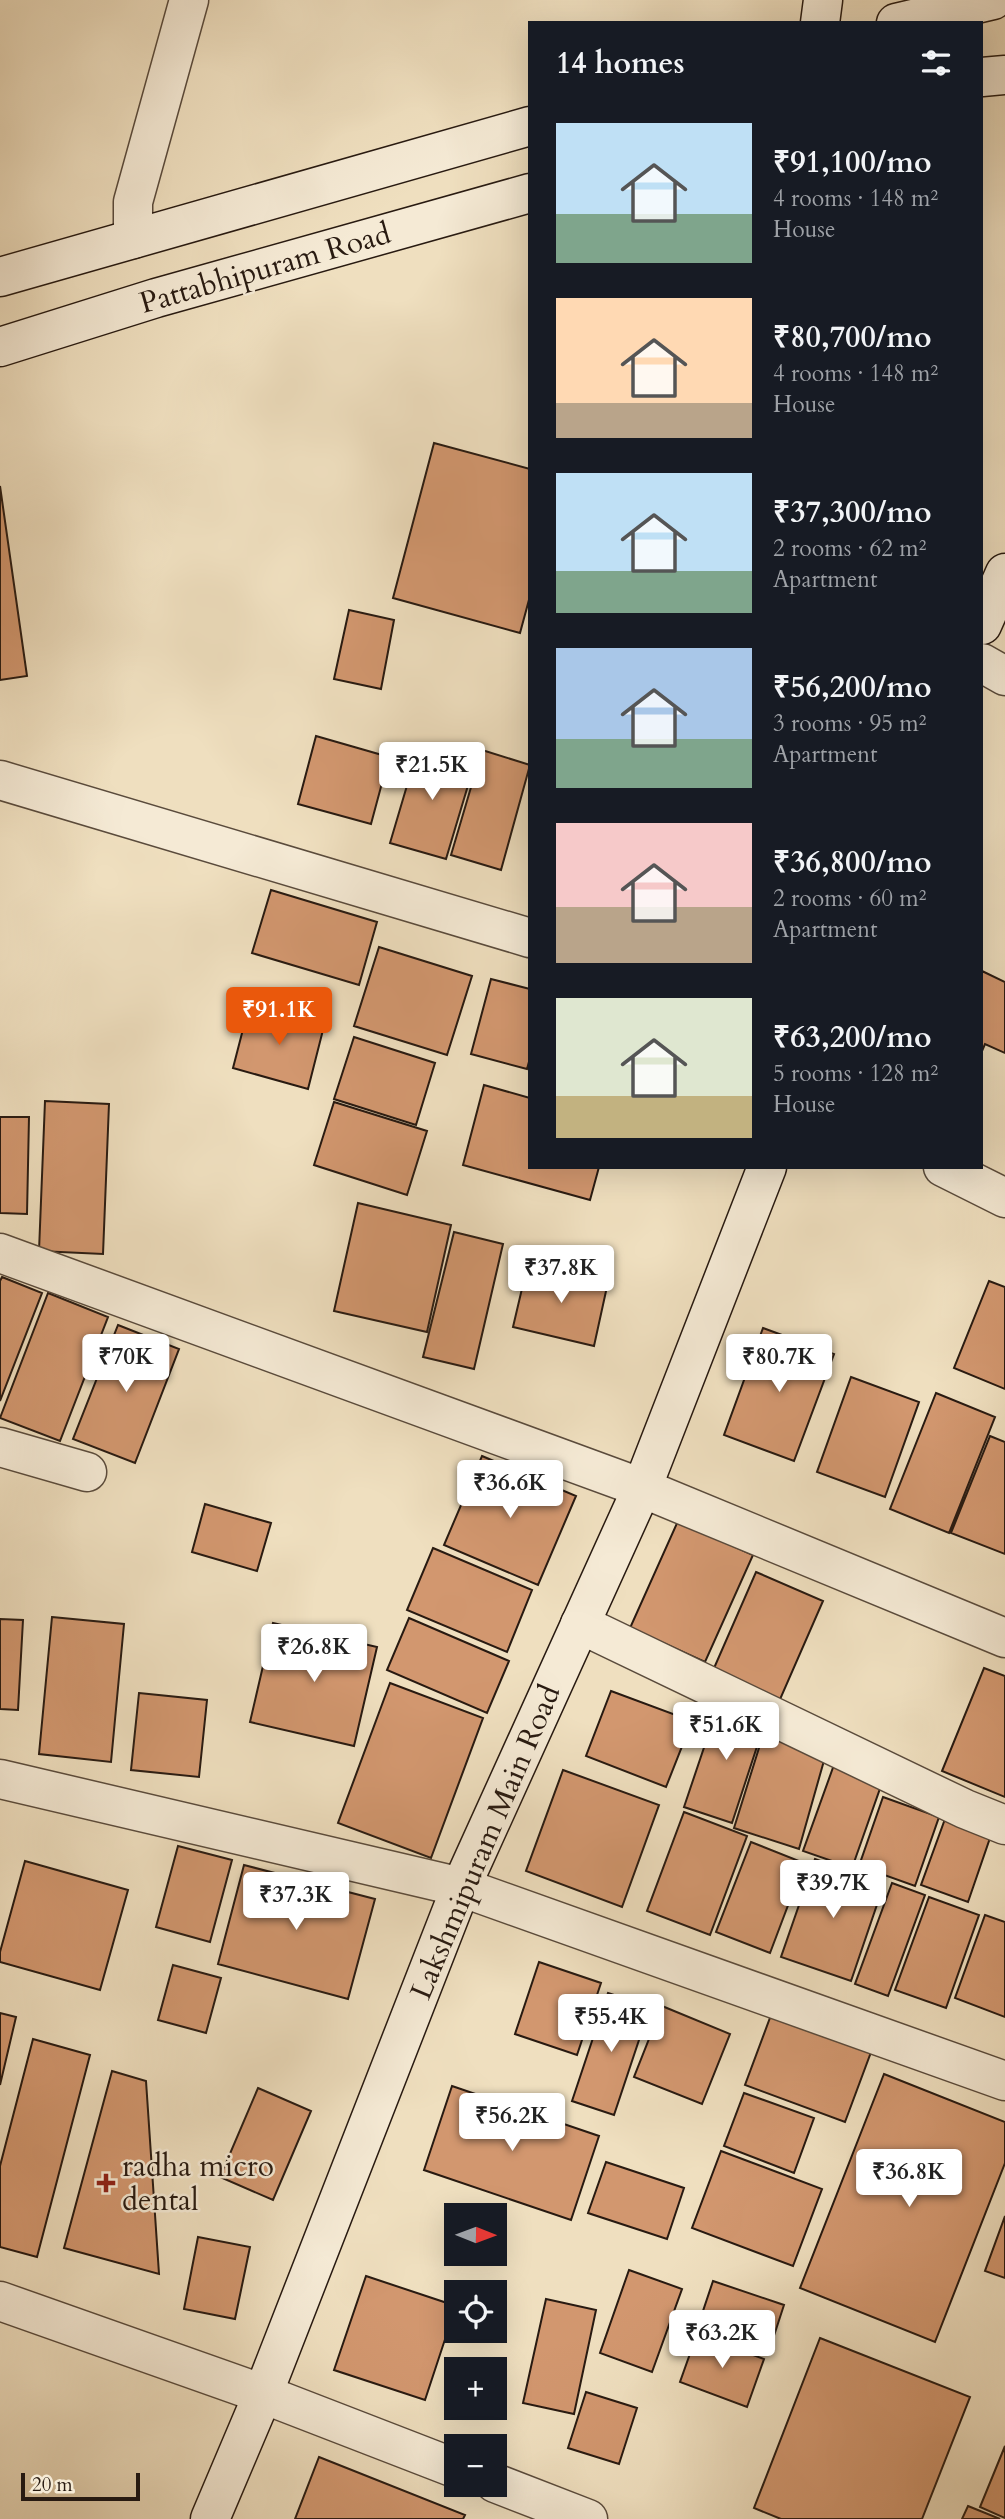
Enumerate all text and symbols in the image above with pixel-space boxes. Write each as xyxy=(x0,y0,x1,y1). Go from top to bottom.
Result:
text: 14 homes xyxy=(556,43,685,84)
icon: filters xyxy=(917,44,955,82)
text: ₹91,100/mo xyxy=(773,142,932,183)
icon: home xyxy=(612,151,696,235)
text: 4 rooms · 148 m² xyxy=(773,183,938,214)
street label: Pattabhipuram Road xyxy=(135,213,395,324)
text: House xyxy=(773,214,835,245)
text: ₹80,700/mo xyxy=(773,317,932,358)
icon: home xyxy=(612,326,696,410)
text: 4 rooms · 148 m² xyxy=(773,358,938,389)
text: House xyxy=(773,389,835,420)
text: ₹37,300/mo xyxy=(773,492,932,533)
icon: home xyxy=(612,501,696,585)
text: 2 rooms · 62 m² xyxy=(773,533,926,564)
text: Apartment xyxy=(773,564,877,595)
text: ₹56,200/mo xyxy=(773,667,932,708)
icon: home xyxy=(612,676,696,760)
text: 3 rooms · 95 m² xyxy=(773,708,926,739)
text: Apartment xyxy=(773,739,877,770)
pin: ₹21.5K xyxy=(375,742,489,802)
text: ₹21.5K xyxy=(395,749,469,780)
text: ₹36,800/mo xyxy=(773,842,932,883)
icon: home xyxy=(612,851,696,935)
text: 2 rooms · 60 m² xyxy=(773,883,926,914)
text: Apartment xyxy=(773,914,877,945)
pin: ₹91.1K xyxy=(222,988,336,1047)
text: ₹91.1K xyxy=(242,994,316,1025)
text: ₹63,200/mo xyxy=(773,1017,932,1058)
icon: home xyxy=(612,1026,696,1110)
text: 5 rooms · 128 m² xyxy=(773,1058,938,1089)
text: House xyxy=(773,1089,835,1120)
pin: ₹37.8K xyxy=(504,1246,618,1305)
text: ₹37.8K xyxy=(524,1252,598,1283)
pin: ₹70K xyxy=(85,1334,167,1394)
pin: ₹80.7K xyxy=(722,1334,836,1394)
text: ₹70K xyxy=(98,1341,154,1372)
text: ₹80.7K xyxy=(742,1341,816,1372)
pin: ₹36.6K xyxy=(453,1460,567,1520)
text: ₹36.6K xyxy=(473,1467,547,1498)
pin: ₹26.8K xyxy=(257,1624,371,1684)
text: ₹26.8K xyxy=(277,1631,351,1662)
street label: Lakshmipuram Main Road xyxy=(401,1679,570,2006)
pin: ₹51.6K xyxy=(669,1702,783,1762)
text: ₹51.6K xyxy=(689,1709,763,1740)
pin: ₹39.7K xyxy=(776,1860,890,1920)
text: ₹39.7K xyxy=(796,1867,870,1898)
pin: ₹37.3K xyxy=(239,1872,353,1932)
text: ₹37.3K xyxy=(259,1879,333,1910)
pin: ₹55.4K xyxy=(554,1994,668,2054)
text: ₹55.4K xyxy=(574,2001,648,2032)
pin: ₹56.2K xyxy=(455,2094,569,2153)
text: ₹56.2K xyxy=(475,2100,549,2131)
place label: radha micro dental xyxy=(122,2146,274,2221)
pin: ₹36.8K xyxy=(852,2150,966,2209)
text: ₹36.8K xyxy=(872,2156,946,2187)
marker: radha micro dental xyxy=(96,2173,116,2193)
north arrow xyxy=(444,2203,508,2266)
map controls xyxy=(444,2203,507,2497)
button: locate xyxy=(444,2280,507,2343)
pin: ₹63.2K xyxy=(665,2310,779,2370)
text: ₹63.2K xyxy=(685,2317,759,2348)
button: + xyxy=(444,2357,507,2420)
button: − xyxy=(444,2434,507,2497)
scale bar xyxy=(21,2470,140,2502)
text: 20 m xyxy=(32,2472,73,2498)

